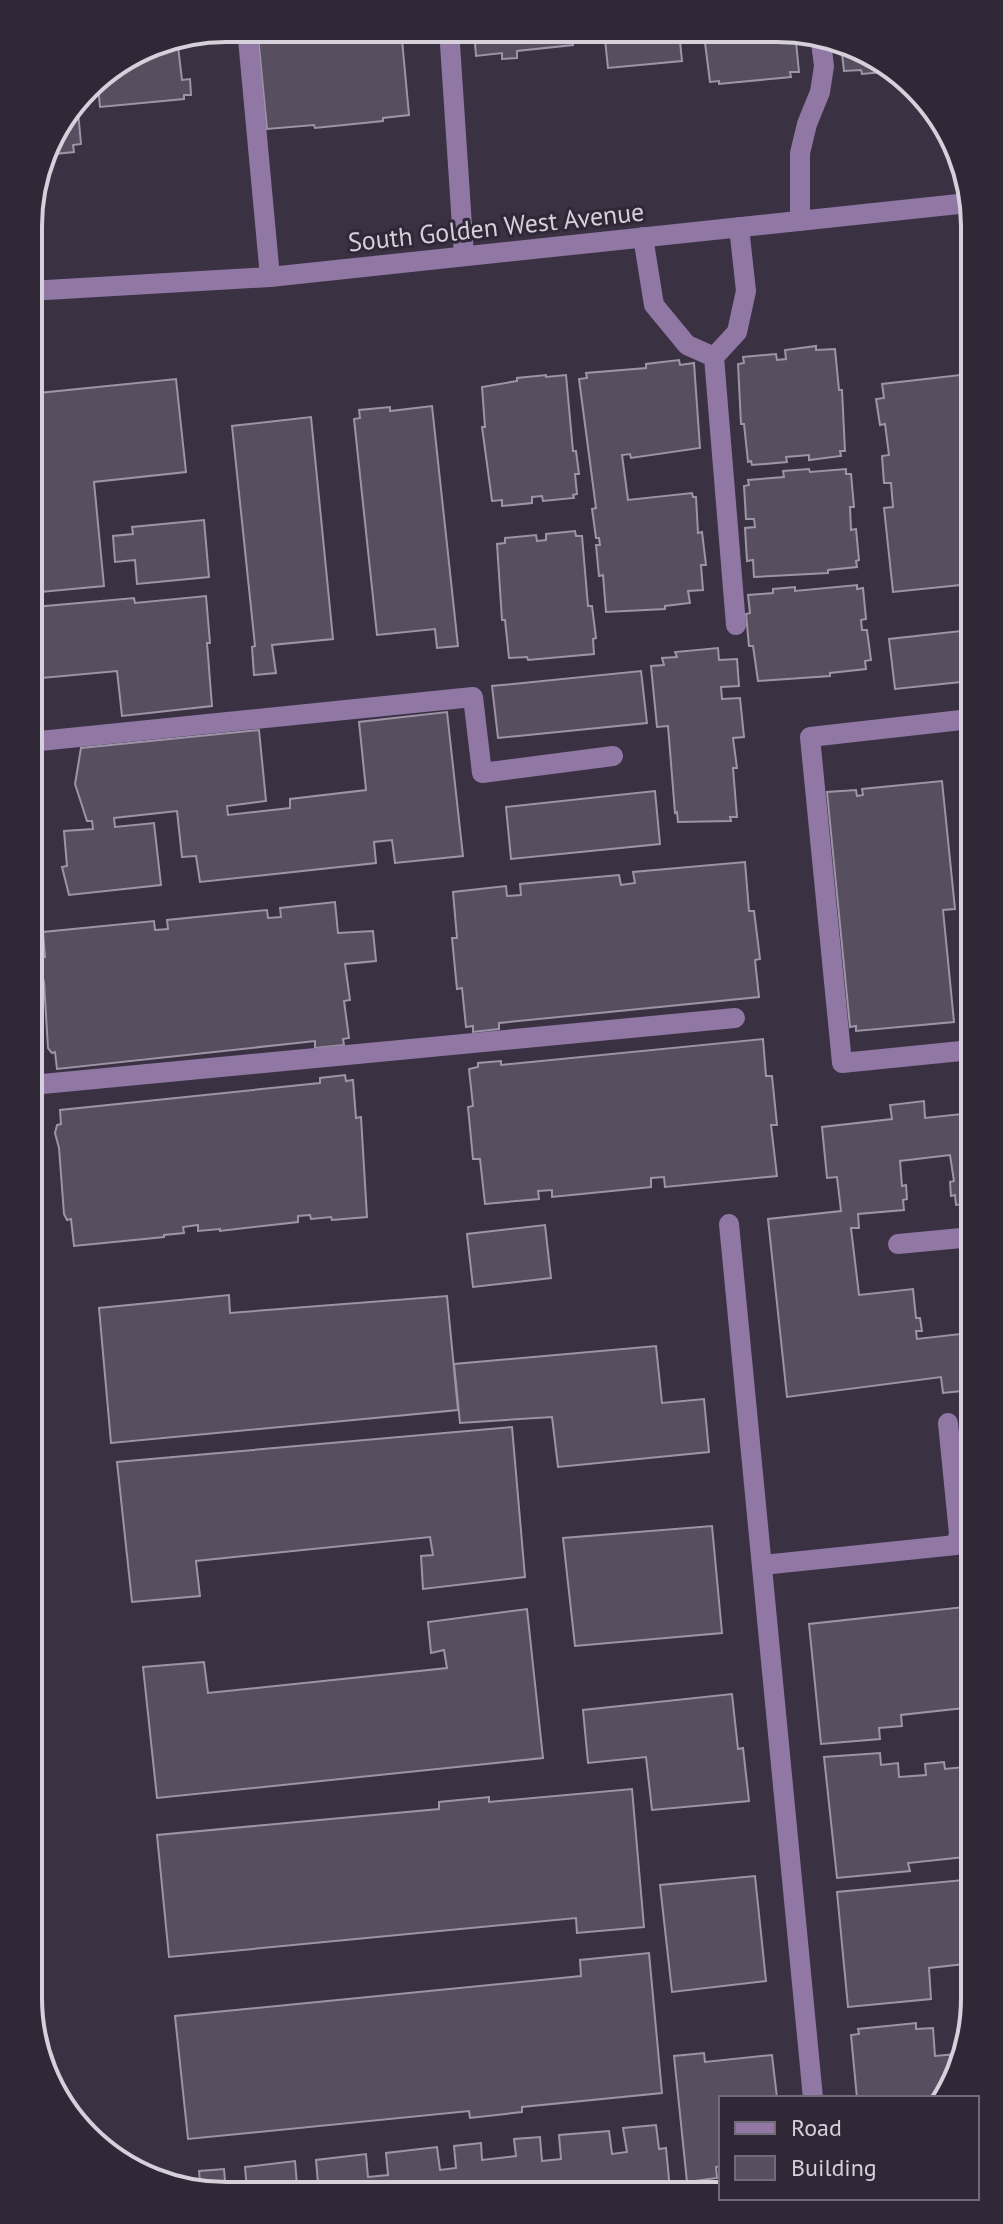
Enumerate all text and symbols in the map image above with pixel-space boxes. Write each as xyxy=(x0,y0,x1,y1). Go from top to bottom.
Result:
street label: South Golden West Avenue xyxy=(346,195,646,258)
legend xyxy=(719,2096,979,2200)
text: Road xyxy=(791,2112,842,2143)
text: Building xyxy=(791,2152,877,2183)

